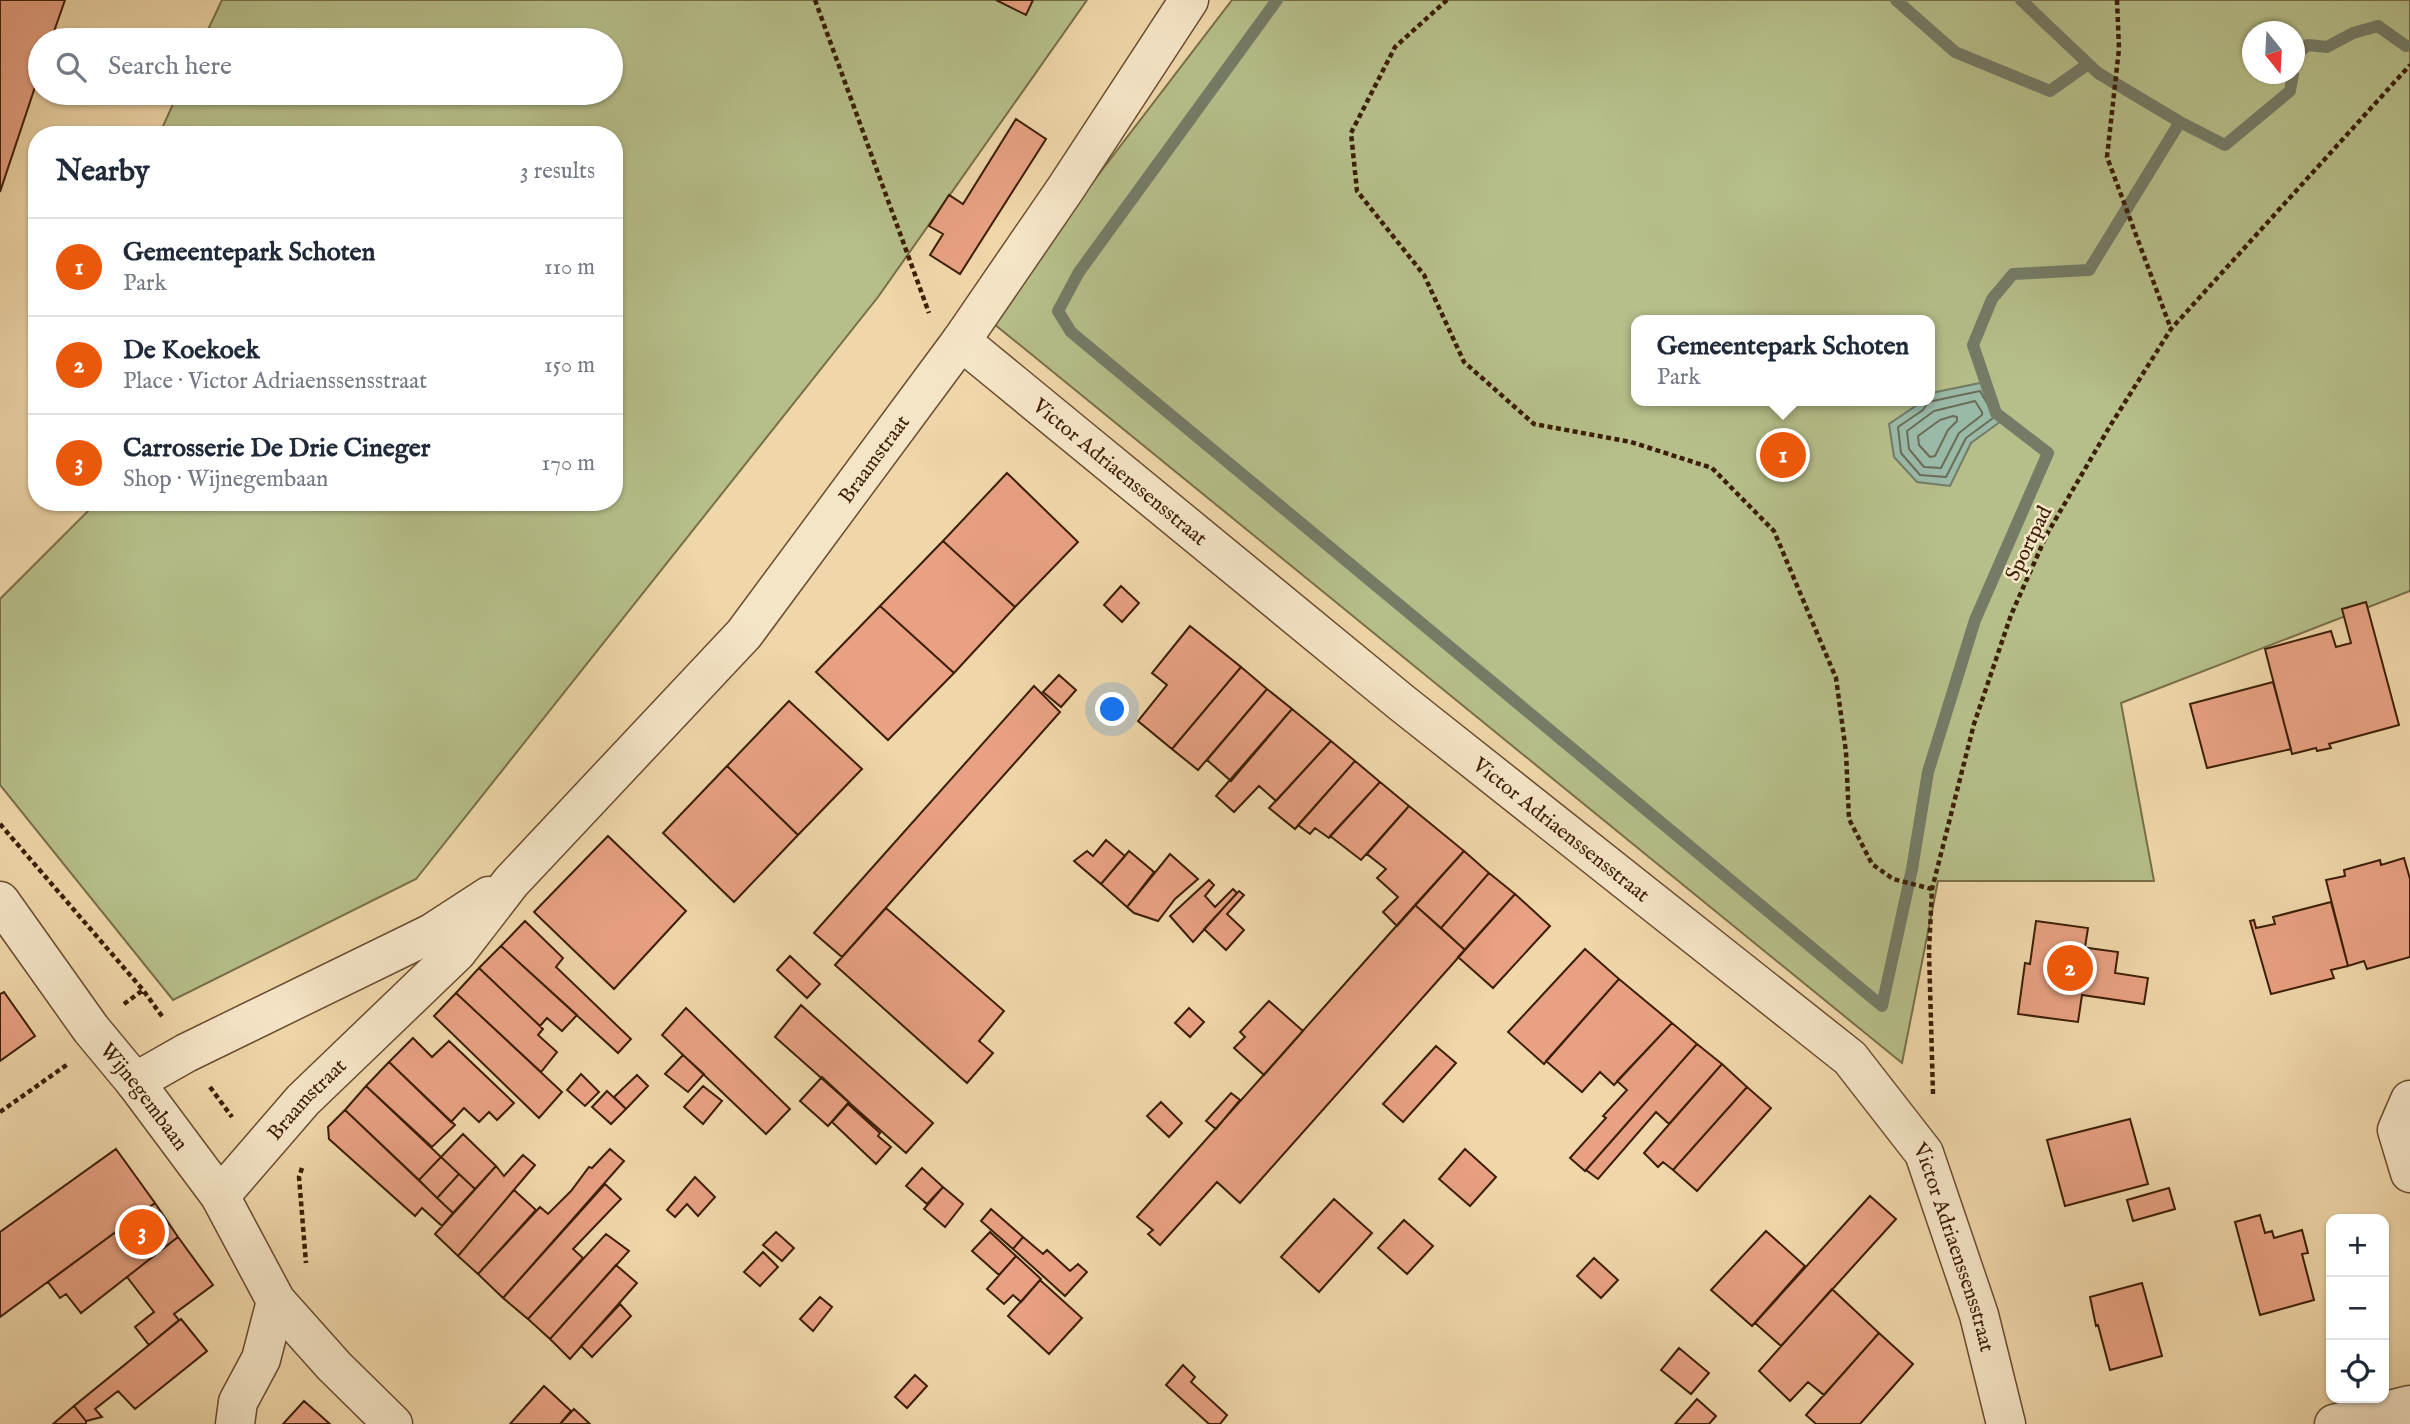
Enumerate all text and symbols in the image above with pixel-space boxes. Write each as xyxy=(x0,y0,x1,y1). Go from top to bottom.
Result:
north arrow xyxy=(2242,21,2305,84)
search box xyxy=(28,28,623,105)
icon: search xyxy=(52,48,90,86)
text: Search here xyxy=(108,50,232,83)
text: Nearby xyxy=(56,153,149,191)
text: 3 results xyxy=(520,157,595,186)
text: Gemeentepark Schoten xyxy=(123,236,375,269)
text: 1 xyxy=(75,253,83,282)
text: 110 m xyxy=(544,253,595,282)
text: Park xyxy=(123,269,167,298)
popup xyxy=(1631,315,1935,406)
text: Gemeentepark Schoten xyxy=(1657,330,1909,363)
text: De Koekoek xyxy=(123,334,260,367)
text: 2 xyxy=(74,351,84,380)
text: 150 m xyxy=(544,351,595,380)
text: Park xyxy=(1657,363,1701,392)
text: Place · Victor Adriaenssensstraat xyxy=(123,367,427,396)
street label: Victor Adriaenssensstraat xyxy=(1026,393,1212,553)
street label: Braamstraat xyxy=(833,410,917,510)
pin: 1 xyxy=(1760,429,1806,481)
text: Carrosserie De Drie Cineger xyxy=(123,432,430,465)
text: 3 xyxy=(75,449,83,478)
text: 170 m xyxy=(542,449,595,478)
text: Shop · Wijnegembaan xyxy=(123,465,328,494)
street label: Sportpad xyxy=(2000,501,2059,586)
your location xyxy=(1095,692,1129,726)
street label: Victor Adriaenssensstraat xyxy=(1466,752,1654,909)
pin: 2 xyxy=(2047,942,2093,994)
street label: Wijnegembaan xyxy=(93,1038,193,1156)
street label: Braamstraat xyxy=(262,1053,353,1147)
street label: Victor Adriaenssensstraat xyxy=(1906,1137,2000,1355)
pin: 3 xyxy=(119,1206,165,1258)
map controls xyxy=(2326,1214,2389,1403)
button: + xyxy=(2326,1214,2389,1277)
button: − xyxy=(2326,1277,2389,1340)
button: locate xyxy=(2326,1340,2389,1403)

